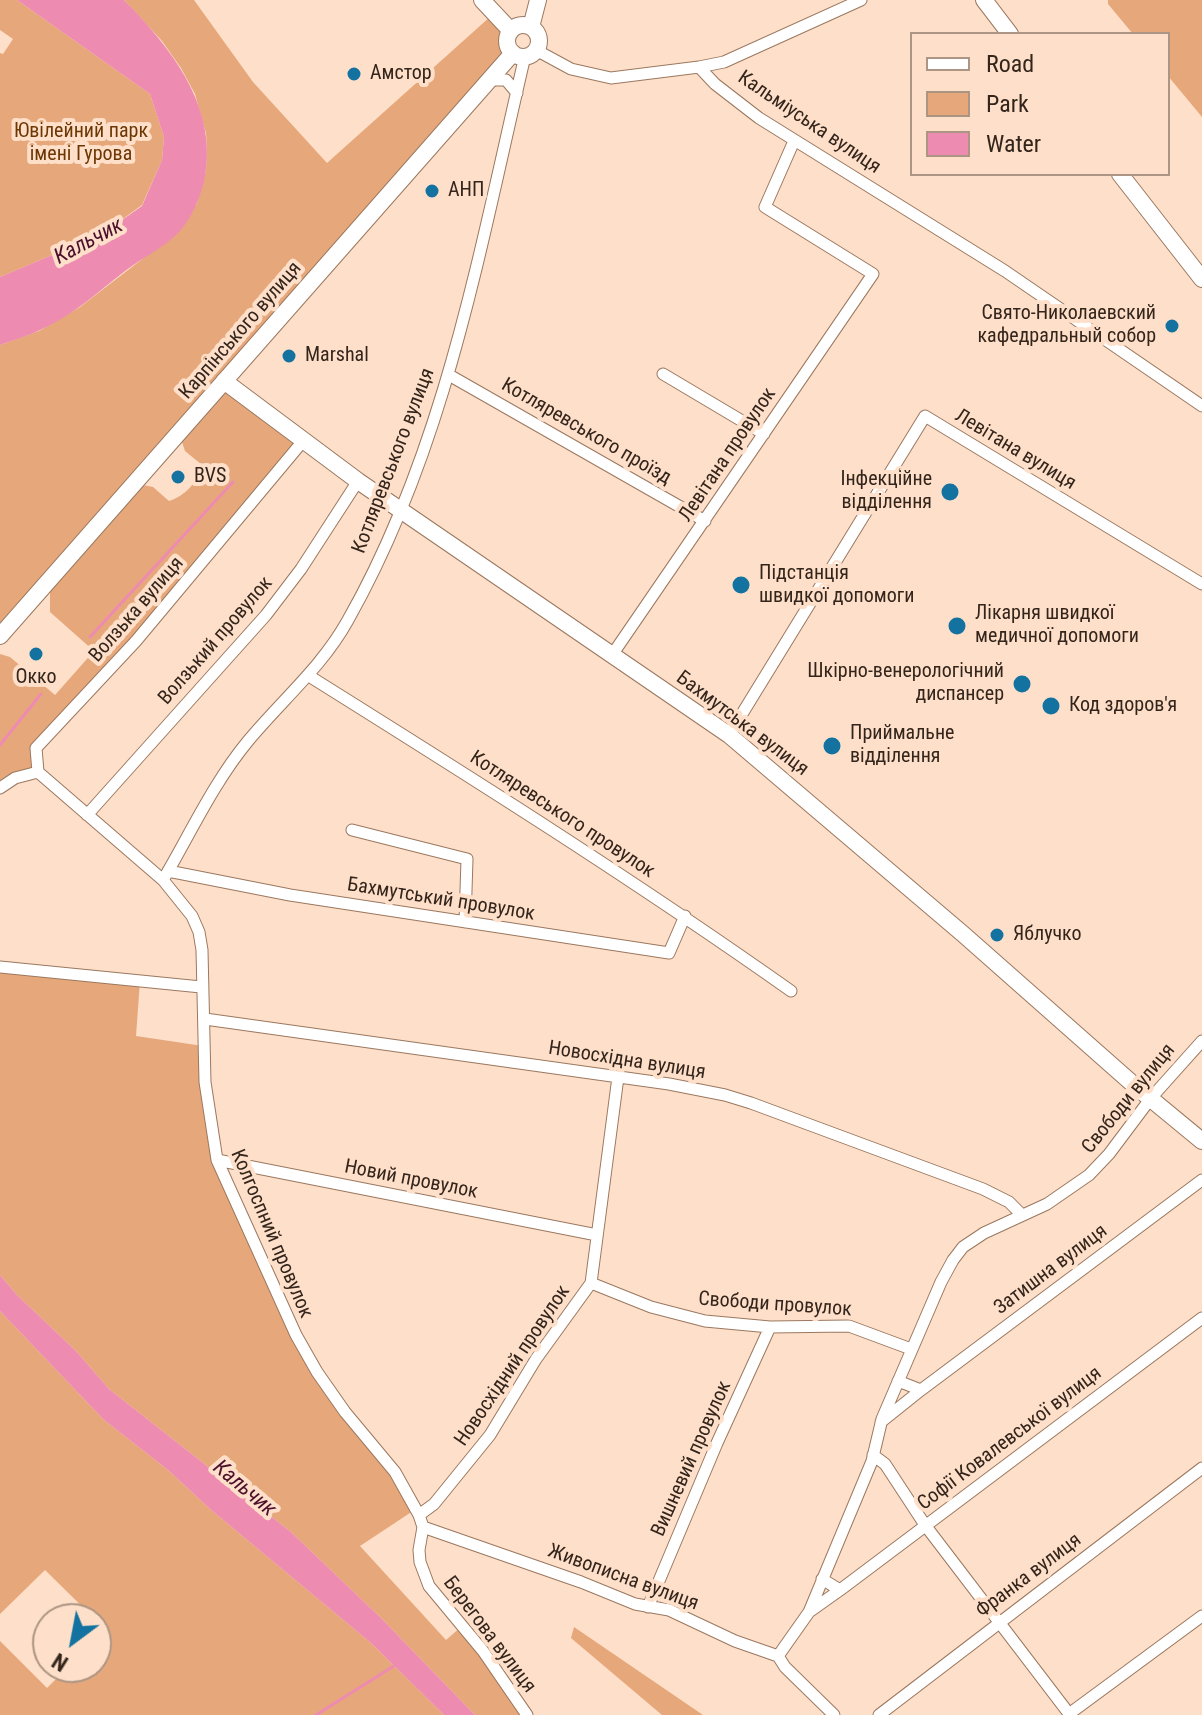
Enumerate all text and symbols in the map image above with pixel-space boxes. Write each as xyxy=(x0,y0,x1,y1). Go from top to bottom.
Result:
legend xyxy=(910,32,1170,176)
text: Road xyxy=(986,50,1034,78)
place label: Амстор xyxy=(370,62,432,86)
marker: Амстор xyxy=(345,65,363,83)
street label: Кальміуська вулиця xyxy=(733,66,885,180)
text: Park xyxy=(986,90,1029,118)
park label: Ювілейний парк імені Гурова xyxy=(14,120,148,167)
text: Water xyxy=(986,130,1041,158)
place label: АНП xyxy=(448,179,484,203)
marker: АНП xyxy=(423,182,441,200)
water label: Кальчик xyxy=(50,213,128,271)
street label: Карпінського вулиця xyxy=(175,257,307,405)
place label: Свято-Николаевский кафедральный собор xyxy=(977,302,1156,349)
marker: Свято-Николаевский кафедральный собор xyxy=(1163,317,1181,335)
place label: Marshal xyxy=(305,344,369,368)
marker: Marshal xyxy=(280,347,298,365)
street label: Котляревського вулиця xyxy=(348,365,440,557)
street label: Котляревського проїзд xyxy=(497,374,675,490)
street label: Левітана провулок xyxy=(674,383,782,527)
street label: Левітана вулиця xyxy=(950,404,1080,496)
place label: BVS xyxy=(194,465,226,489)
marker: BVS xyxy=(169,468,187,486)
place label: Інфекційне відділення xyxy=(840,468,932,515)
marker: Інфекційне відділення xyxy=(939,481,961,503)
street label: Волзька вулиця xyxy=(85,552,189,668)
place label: Підстанція швидкої допомоги xyxy=(759,562,914,609)
street label: Волзький провулок xyxy=(154,572,278,710)
marker: Підстанція швидкої допомоги xyxy=(730,574,752,596)
place label: Лікарня швидкої медичної допомоги xyxy=(975,602,1139,649)
marker: Лікарня швидкої медичної допомоги xyxy=(946,615,968,637)
marker: Окко xyxy=(27,645,45,663)
place label: Шкірно-венерологічний диспансер xyxy=(807,660,1004,707)
place label: Окко xyxy=(15,666,57,690)
street label: Бахмутська вулиця xyxy=(671,666,813,782)
marker: Шкірно-венерологічний диспансер xyxy=(1011,673,1033,695)
place label: Код здоров'я xyxy=(1069,694,1177,718)
marker: Код здоров'я xyxy=(1040,695,1062,717)
place label: Приймальне відділення xyxy=(850,722,954,769)
marker: Приймальне відділення xyxy=(821,735,843,757)
street label: Котляревського провулок xyxy=(465,746,659,884)
street label: Бахмутський провулок xyxy=(346,873,536,927)
place label: Яблучко xyxy=(1013,923,1082,947)
marker: Яблучко xyxy=(988,926,1006,944)
street label: Новосхідна вулиця xyxy=(547,1037,707,1085)
street label: Свободи вулиця xyxy=(1077,1039,1181,1159)
street label: Колгоспний провулок xyxy=(225,1146,317,1322)
street label: Новий провулок xyxy=(342,1155,480,1205)
street label: Затишна вулиця xyxy=(990,1220,1112,1320)
street label: Новосхідний провулок xyxy=(450,1281,576,1451)
street label: Свободи провулок xyxy=(697,1288,853,1322)
street label: Софії Ковалевської вулиця xyxy=(913,1362,1107,1516)
street label: Вишневий провулок xyxy=(647,1378,737,1540)
water label: Кальчик xyxy=(207,1455,281,1523)
street label: Франка вулиця xyxy=(972,1529,1086,1623)
street label: Живописна вулиця xyxy=(544,1540,702,1616)
street label: Берегова вулиця xyxy=(437,1572,541,1698)
north arrow xyxy=(32,1603,112,1683)
text: N xyxy=(48,1648,72,1676)

